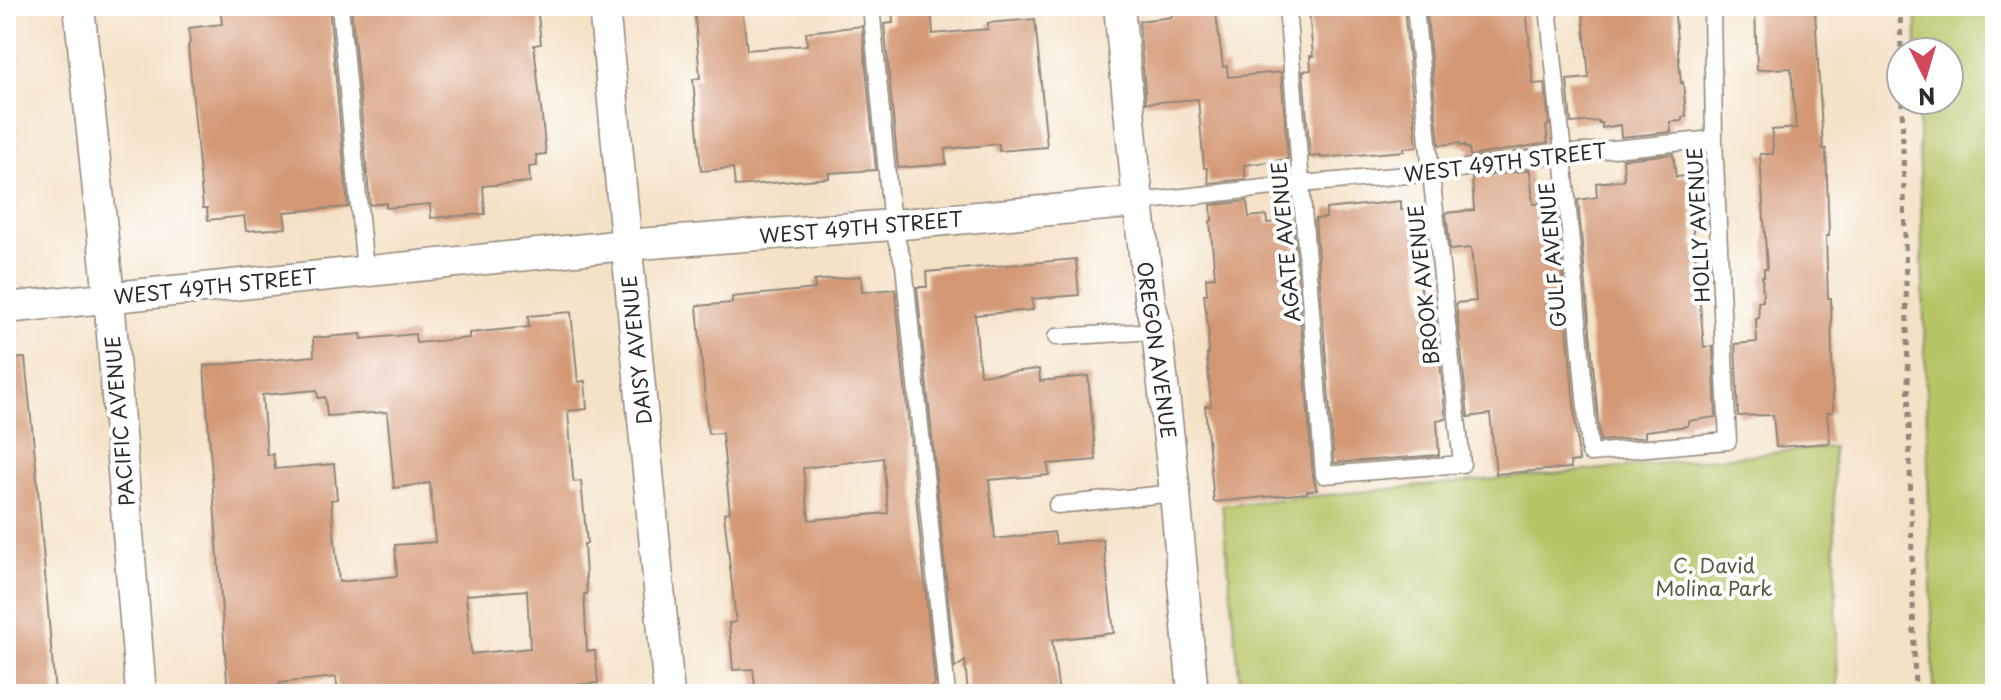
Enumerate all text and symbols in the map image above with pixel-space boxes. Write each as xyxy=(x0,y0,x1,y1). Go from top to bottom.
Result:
north arrow xyxy=(1885,36,1965,116)
text: N xyxy=(1917,80,1937,115)
street label: WEST 49TH STREET xyxy=(1402,135,1608,189)
street label: HOLLY AVENUE xyxy=(1679,147,1717,303)
street label: AGATE AVENUE xyxy=(1263,161,1307,323)
street label: GULF AVENUE xyxy=(1531,181,1573,329)
street label: WEST 49TH STREET xyxy=(758,203,964,251)
street label: BROOK AVENUE xyxy=(1400,204,1446,366)
street label: WEST 49TH STREET xyxy=(112,260,318,312)
street label: OREGON AVENUE xyxy=(1130,260,1184,440)
street label: DAISY AVENUE xyxy=(613,274,659,426)
street label: PACIFIC AVENUE xyxy=(97,335,141,507)
park label: C. David Molina Park xyxy=(1655,550,1773,603)

